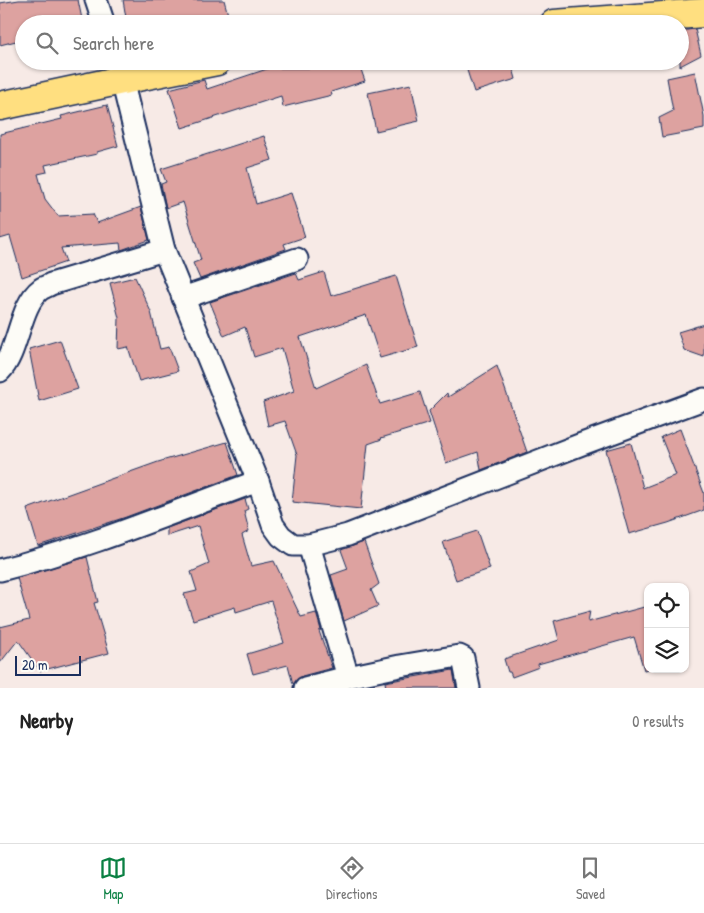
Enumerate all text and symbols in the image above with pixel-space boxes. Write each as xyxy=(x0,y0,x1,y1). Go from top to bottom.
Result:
search box xyxy=(15,15,689,70)
icon: search xyxy=(33,29,61,57)
text: Search here xyxy=(73,30,154,56)
map controls xyxy=(644,583,689,673)
button: locate xyxy=(644,583,689,628)
button: layers xyxy=(644,628,689,673)
scale bar xyxy=(15,653,81,676)
text: 20 m xyxy=(22,655,48,674)
text: Nearby xyxy=(20,706,73,735)
text: 0 results xyxy=(632,710,684,732)
tab: Map xyxy=(99,854,127,903)
tab: Directions xyxy=(326,854,377,903)
tab: Saved xyxy=(576,854,605,903)

